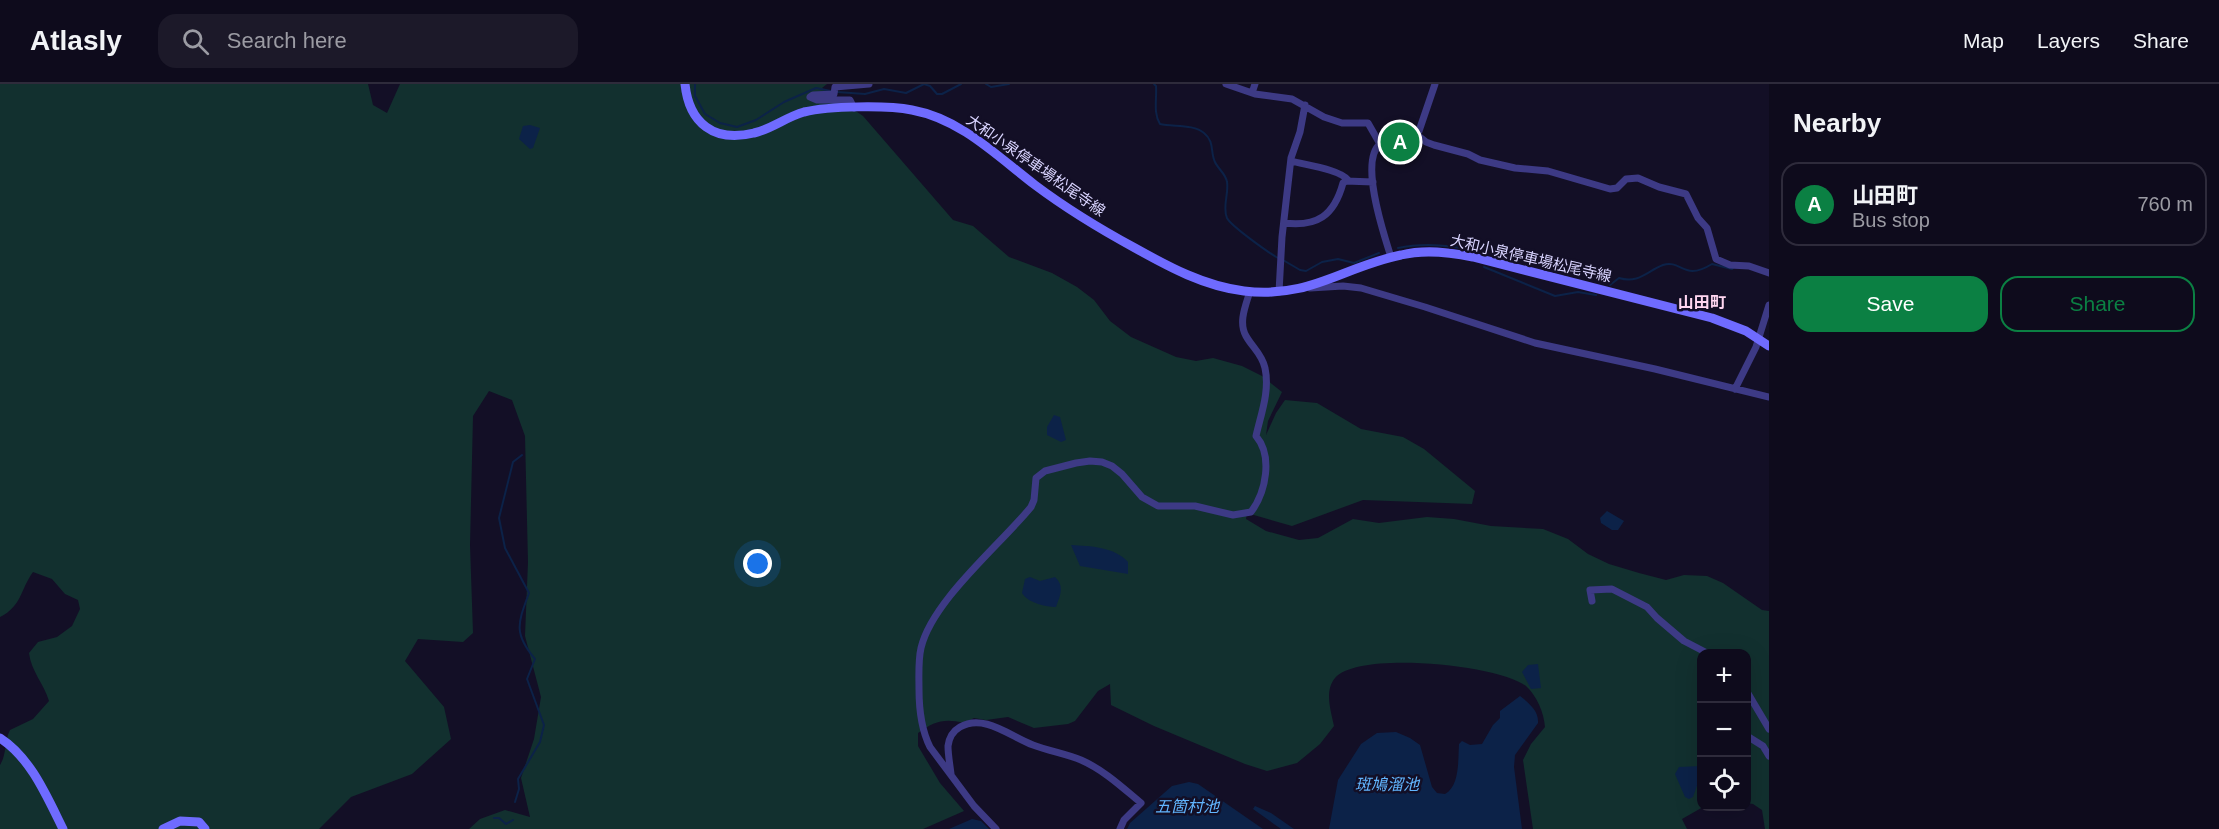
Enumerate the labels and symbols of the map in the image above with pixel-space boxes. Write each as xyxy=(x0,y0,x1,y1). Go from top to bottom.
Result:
street label: 大和小泉停車場松尾寺線 xyxy=(964,111,1108,219)
pin: A xyxy=(1380,120,1420,164)
street label: 大和小泉停車場松尾寺線 xyxy=(1449,231,1613,285)
district label: 山田町 xyxy=(1678,294,1726,311)
your location xyxy=(743,549,772,578)
water label: 斑鳩溜池 xyxy=(1355,776,1421,793)
water label: 五箇村池 xyxy=(1155,798,1221,815)

